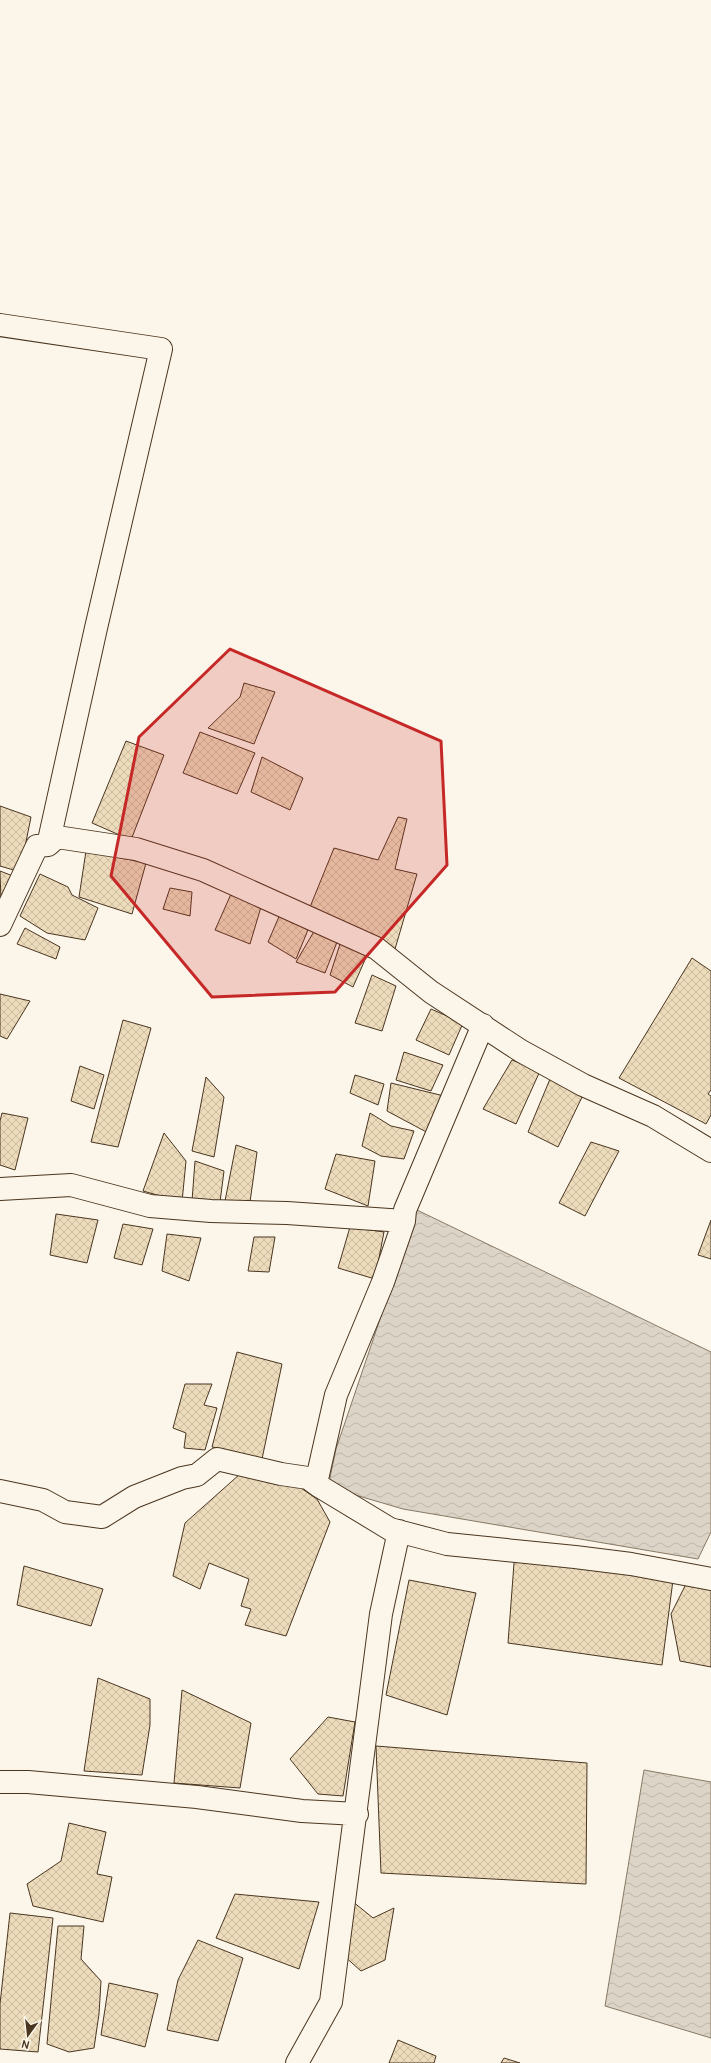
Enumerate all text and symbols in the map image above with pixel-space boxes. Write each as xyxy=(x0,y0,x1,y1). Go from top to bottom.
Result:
north arrow xyxy=(8,2015,48,2055)
text: N xyxy=(20,2037,31,2052)

